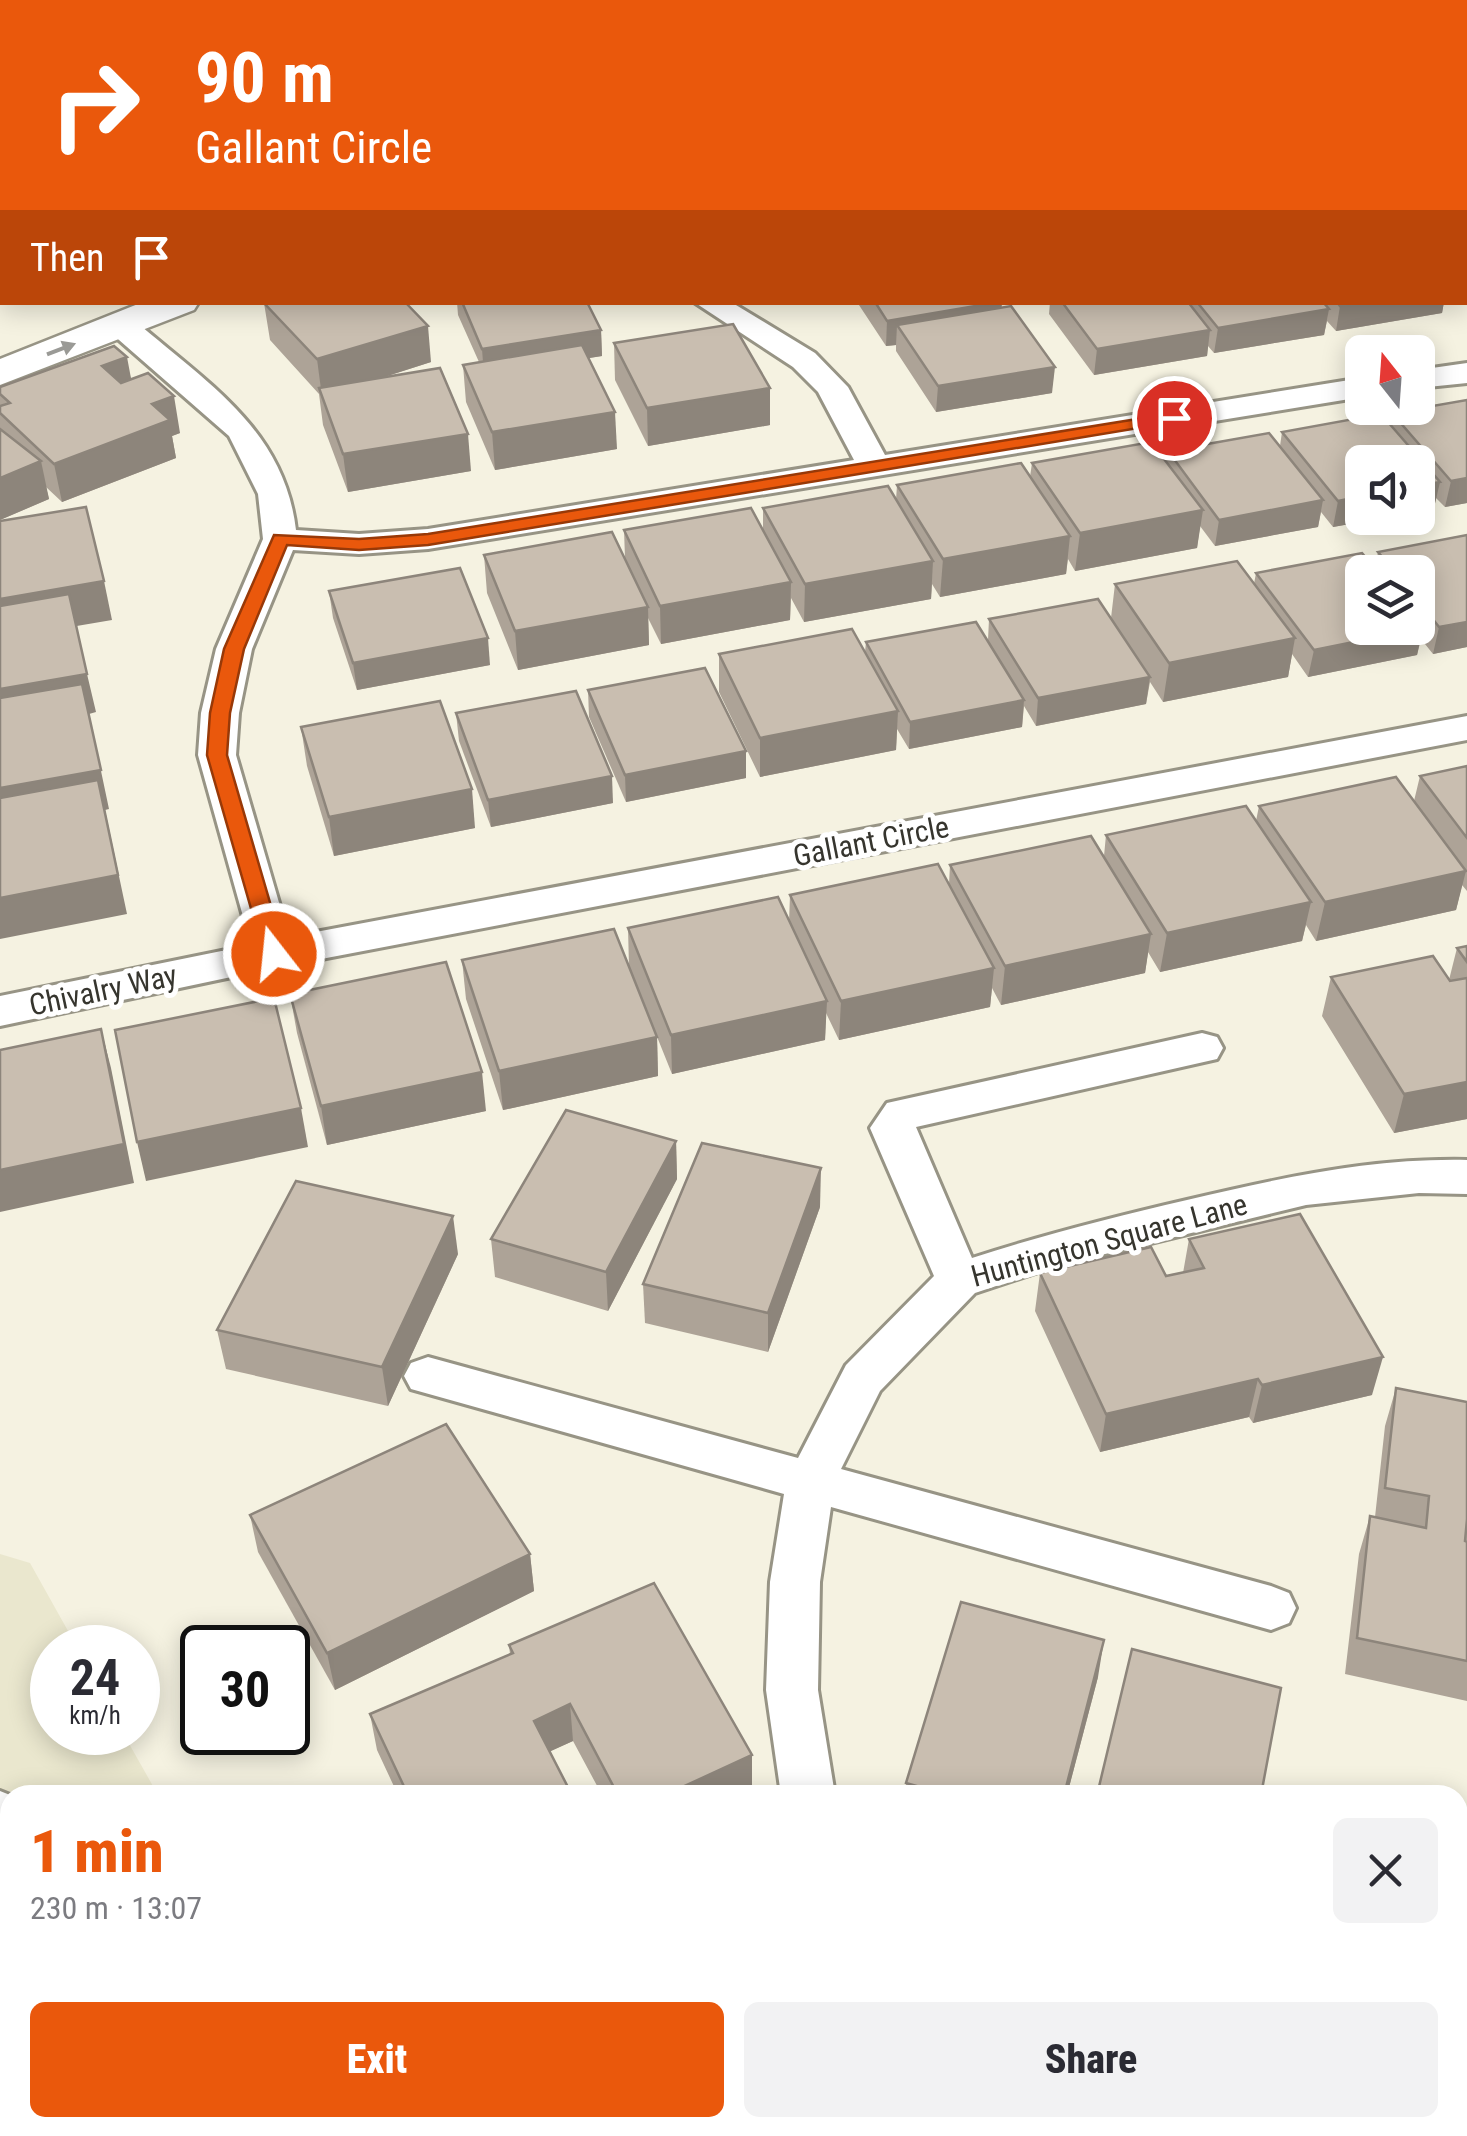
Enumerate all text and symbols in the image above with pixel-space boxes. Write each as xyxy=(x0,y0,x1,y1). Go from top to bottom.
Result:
text: 90 m xyxy=(195,37,334,119)
icon: right xyxy=(30,40,160,170)
text: Gallant Circle xyxy=(195,121,432,174)
icon: arrive xyxy=(124,230,179,285)
text: Then xyxy=(30,236,104,280)
north arrow xyxy=(1345,335,1435,425)
map controls xyxy=(1345,335,1435,645)
one-way arrow xyxy=(46,341,76,356)
pin xyxy=(1132,376,1217,461)
icon: arrive xyxy=(1147,391,1202,446)
button: sound xyxy=(1345,445,1435,535)
button: layers xyxy=(1345,555,1435,645)
street label: Gallant Circle xyxy=(790,809,952,873)
position arrow xyxy=(222,902,326,1006)
street label: Chivalry Way xyxy=(26,957,180,1023)
street label: Huntington Square Lane xyxy=(967,1186,1251,1294)
speed limit sign: 30 xyxy=(180,1625,310,1755)
text: 24 xyxy=(70,1649,120,1707)
text: km/h xyxy=(69,1701,121,1730)
text: 1 min xyxy=(30,1816,164,1887)
button: close xyxy=(1333,1818,1438,1923)
text: 230 m · 13:07 xyxy=(30,1889,202,1927)
button: Exit xyxy=(30,2002,724,2117)
button: Share xyxy=(744,2002,1438,2117)

